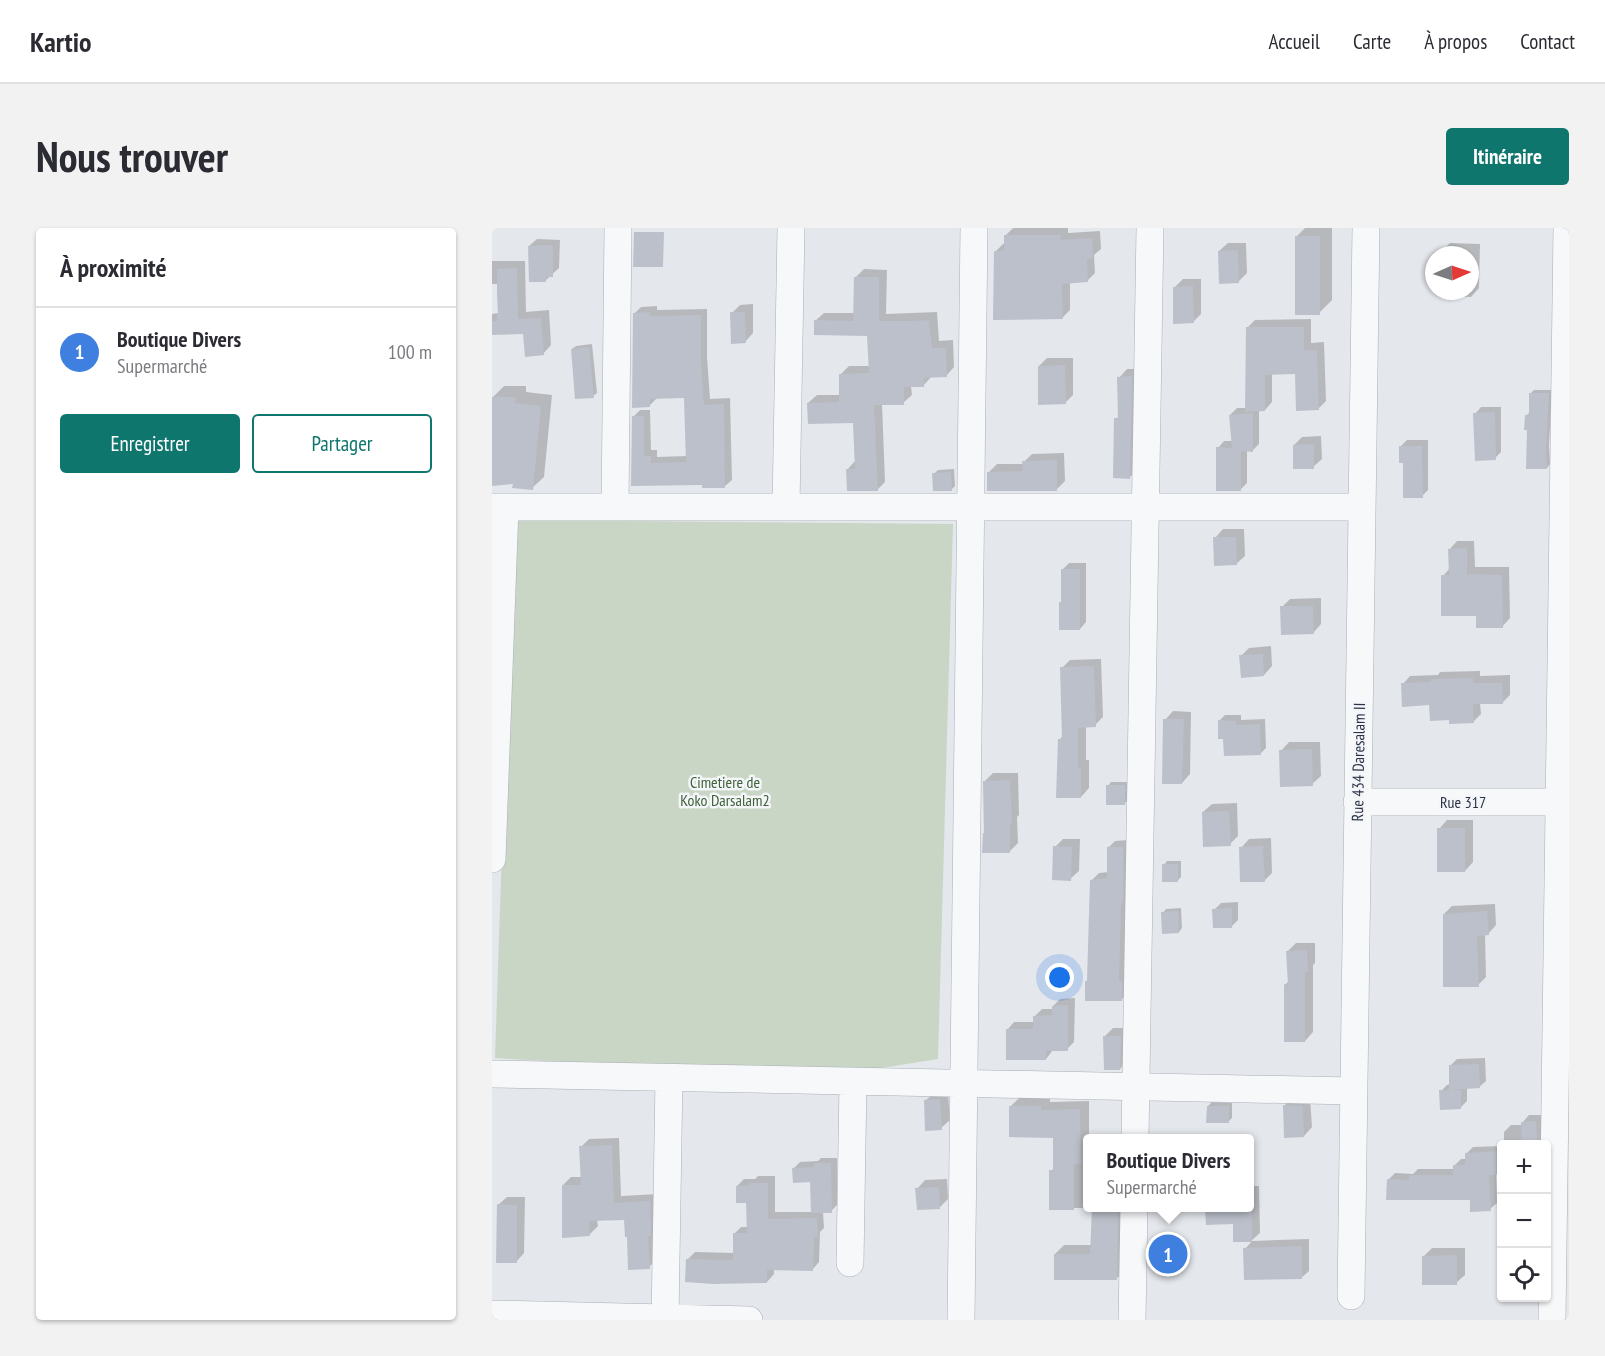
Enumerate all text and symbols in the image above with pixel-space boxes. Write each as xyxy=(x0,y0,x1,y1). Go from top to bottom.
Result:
text: Kartio xyxy=(30,23,92,60)
text: Accueil xyxy=(1268,28,1320,55)
text: Carte xyxy=(1353,28,1391,55)
text: À propos xyxy=(1424,28,1487,55)
text: Contact xyxy=(1520,28,1575,55)
button: Itinéraire xyxy=(1446,128,1569,185)
text: Nous trouver xyxy=(36,129,228,184)
north arrow xyxy=(1425,246,1479,300)
text: À proximité xyxy=(60,251,167,284)
text: Boutique Divers xyxy=(117,325,241,353)
text: 1 xyxy=(75,339,84,365)
text: 100 m xyxy=(388,339,432,365)
text: Supermarché xyxy=(117,353,207,379)
button: Enregistrer xyxy=(60,414,240,473)
button: Partager xyxy=(252,414,432,473)
street label: Rue 434 Daresalam II xyxy=(1347,703,1369,821)
park label: Cimetiere de Koko Darsalam2 xyxy=(680,772,770,810)
street label: Rue 317 xyxy=(1440,792,1486,812)
your location xyxy=(1045,963,1074,992)
popup xyxy=(1083,1134,1254,1212)
map controls xyxy=(1497,1140,1551,1302)
button: + xyxy=(1497,1140,1551,1194)
text: Boutique Divers xyxy=(1106,1146,1231,1174)
text: Supermarché xyxy=(1106,1174,1197,1200)
button: − xyxy=(1497,1194,1551,1248)
pin: 1 xyxy=(1148,1232,1188,1276)
button: locate xyxy=(1497,1248,1551,1302)

